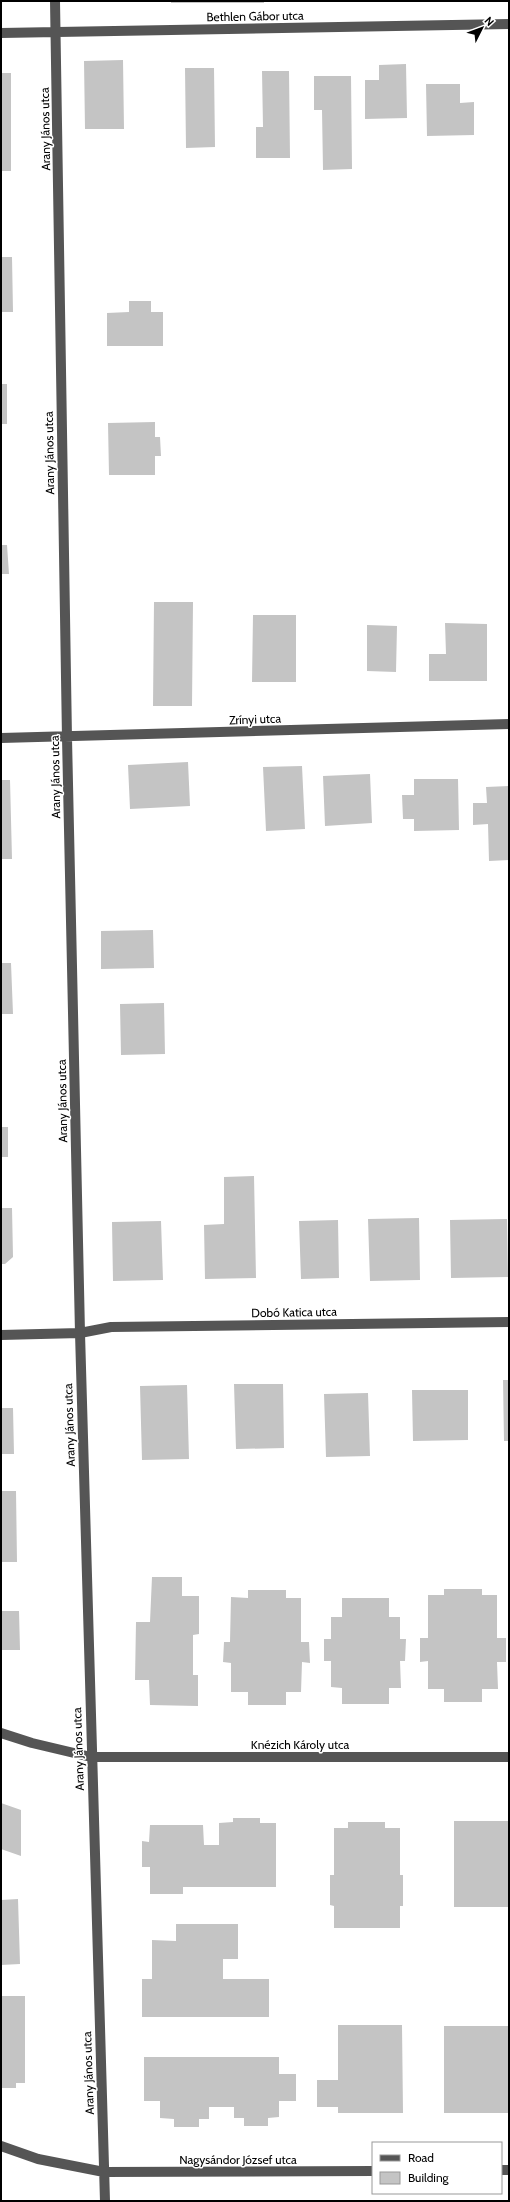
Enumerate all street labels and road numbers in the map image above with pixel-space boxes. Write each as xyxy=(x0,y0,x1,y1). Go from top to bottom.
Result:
street label: Bethlen Gábor utca xyxy=(206,8,304,24)
street label: Arany János utca xyxy=(37,87,53,171)
street label: Arany János utca xyxy=(41,411,57,495)
street label: Zrínyi utca xyxy=(229,711,281,727)
street label: Arany János utca xyxy=(47,735,63,819)
street label: Arany János utca xyxy=(54,1059,70,1143)
street label: Dobó Katica utca xyxy=(251,1304,337,1320)
street label: Arany János utca xyxy=(60,1383,78,1467)
street label: Arany János utca xyxy=(69,1707,87,1791)
street label: Knézich Károly utca xyxy=(251,1737,349,1752)
street label: Arany János utca xyxy=(79,2031,97,2115)
street label: Nagysándor József utca xyxy=(179,2152,297,2167)

